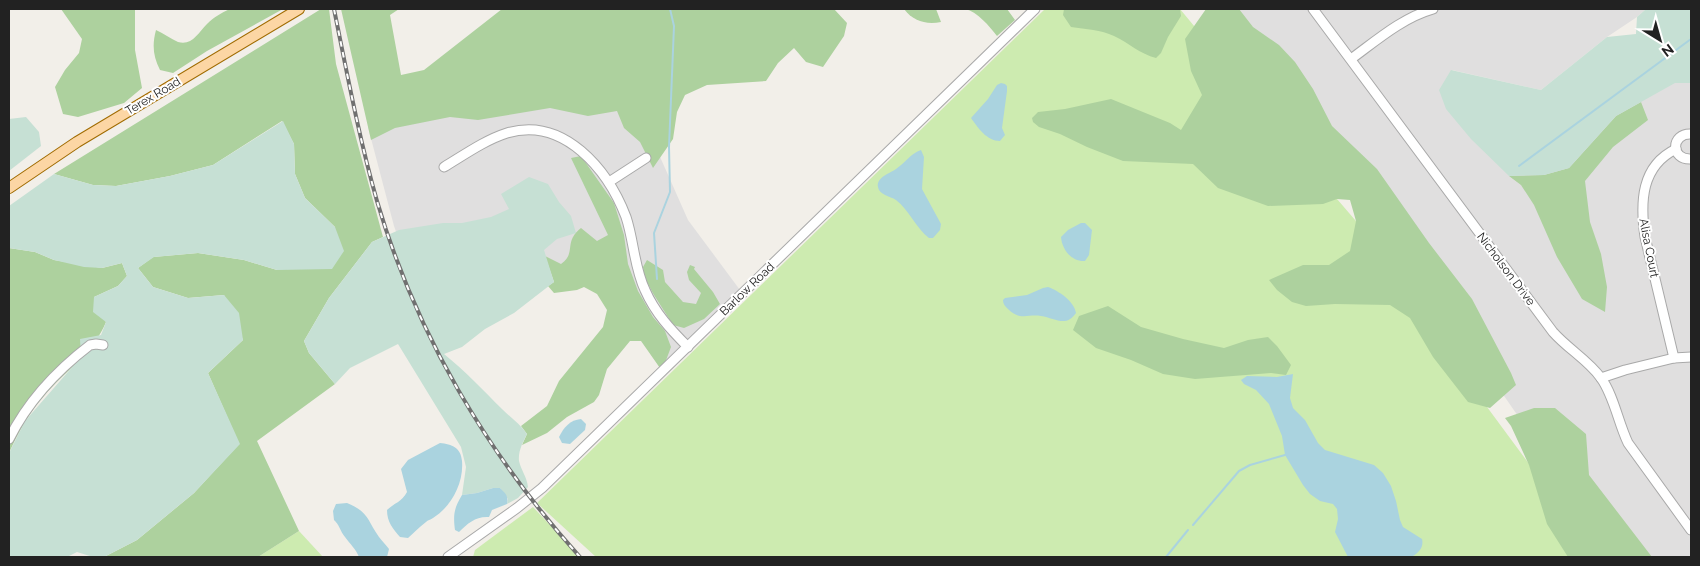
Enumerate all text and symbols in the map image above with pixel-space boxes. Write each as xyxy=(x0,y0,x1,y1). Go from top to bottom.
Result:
north arrow xyxy=(1635,15,1685,65)
text: N xyxy=(1659,41,1677,60)
street label: Terex Road xyxy=(123,74,183,118)
street label: Alisa Court xyxy=(1636,217,1662,279)
street label: Nicholson Drive xyxy=(1474,230,1538,308)
street label: Barlow Road xyxy=(717,260,777,318)

